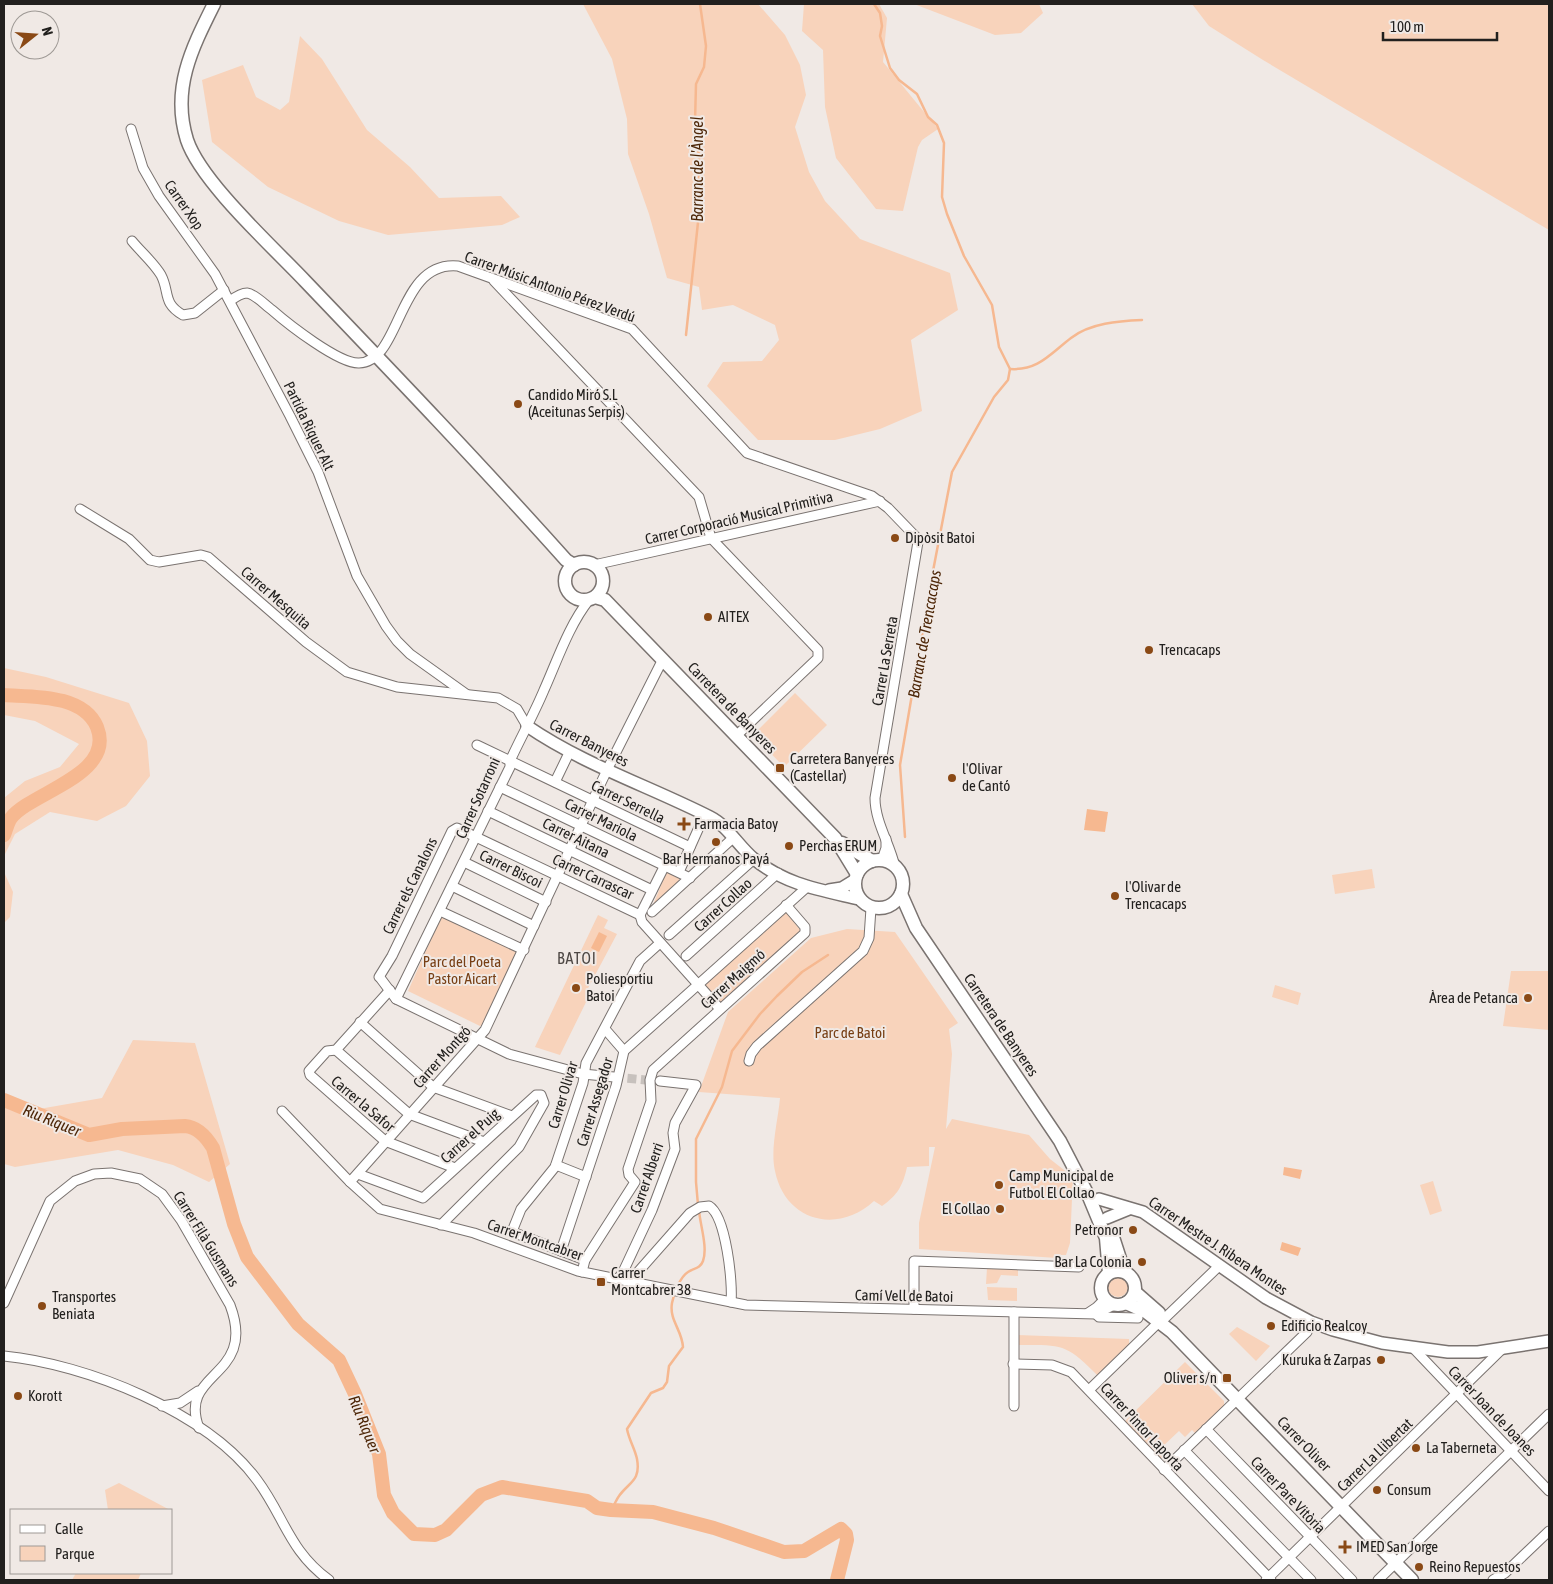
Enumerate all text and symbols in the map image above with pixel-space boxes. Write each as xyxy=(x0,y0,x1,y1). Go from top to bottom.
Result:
north arrow xyxy=(10,10,60,60)
scale bar xyxy=(1383,10,1497,42)
text: 100 m xyxy=(1390,18,1424,35)
text: N xyxy=(39,25,56,37)
water label: Barranc de l'Àngel xyxy=(688,116,707,222)
street label: Carrer Xop xyxy=(161,177,208,233)
street label: Carrer Músic Antonio Pérez Verdú xyxy=(463,248,638,325)
street label: Partida Riquer Alt xyxy=(281,379,338,473)
place label: Candido Miró S.L (Aceitunas Serpis) xyxy=(528,386,625,420)
marker: Candido Miró S.L (Aceitunas Serpis) xyxy=(512,398,524,410)
street label: Carrer Corporació Musical Primitiva xyxy=(643,488,835,547)
place label: Dipòsit Batoi xyxy=(905,529,975,546)
marker: Dipòsit Batoi xyxy=(889,532,901,544)
street label: Carrer Mesquita xyxy=(238,563,315,633)
water label: Barranc de Trencacaps xyxy=(904,568,945,700)
place label: AITEX xyxy=(718,608,749,625)
marker: AITEX xyxy=(702,611,714,623)
street label: Carrer La Serreta xyxy=(868,615,901,707)
place label: Trencacaps xyxy=(1159,641,1221,658)
marker: Trencacaps xyxy=(1143,644,1155,656)
street label: Carretera de Banyeres xyxy=(684,659,780,757)
street label: Carrer Banyeres xyxy=(547,715,632,770)
place label: Carretera Banyeres (Castellar) xyxy=(790,750,894,784)
street label: Carrer Sotarroni xyxy=(452,755,503,841)
place label: l'Olivar de Cantó xyxy=(962,760,1010,794)
marker: Carretera Banyeres (Castellar) xyxy=(774,762,786,774)
marker: l'Olivar de Cantó xyxy=(946,772,958,784)
street label: Carrer Serrella xyxy=(589,776,668,827)
street label: Carrer Mariola xyxy=(562,795,640,844)
street label: Carrer Aitana xyxy=(540,814,612,861)
place label: Farmacia Batoy xyxy=(694,815,778,832)
marker: Farmacia Batoy xyxy=(678,818,690,830)
street label: Carrer els Canalons xyxy=(379,835,440,937)
marker: Bar Hermanos Payá xyxy=(710,836,722,848)
place label: Perchas ERUM xyxy=(799,837,877,854)
marker: Perchas ERUM xyxy=(783,840,795,852)
street label: Carrer Biscoi xyxy=(477,846,545,891)
street label: Carrer Carrascar xyxy=(550,850,637,903)
place label: Bar Hermanos Payá xyxy=(663,850,770,867)
street label: Carrer Collao xyxy=(690,874,755,935)
place label: l'Olivar de Trencacaps xyxy=(1125,878,1187,912)
marker: l'Olivar de Trencacaps xyxy=(1109,890,1121,902)
street label: Carrer Maigmó xyxy=(697,945,768,1012)
district label: BATOI xyxy=(557,949,597,967)
park label: Parc del Poeta Pastor Aicart xyxy=(423,953,501,987)
place label: Poliesportiu Batoi xyxy=(586,970,653,1004)
street label: Carretera de Banyeres xyxy=(961,970,1042,1079)
marker: Poliesportiu Batoi xyxy=(570,982,582,994)
place label: Àrea de Petanca xyxy=(1429,989,1518,1006)
marker: Àrea de Petanca xyxy=(1522,992,1534,1004)
street label: Carrer Montgó xyxy=(409,1022,474,1091)
park label: Parc de Batoi xyxy=(815,1024,885,1041)
street label: Carrer Assegador xyxy=(573,1055,616,1148)
street label: Carrer Olivar xyxy=(544,1059,581,1131)
street label: Carrer la Safor xyxy=(328,1072,399,1135)
water label: Riu Riquer xyxy=(20,1100,85,1141)
street label: Carrer el Puig xyxy=(437,1104,503,1166)
street label: Carrer Alberri xyxy=(627,1140,667,1215)
place label: Camp Municipal de Futbol El Collao xyxy=(1009,1167,1114,1201)
marker: Camp Municipal de Futbol El Collao xyxy=(993,1179,1005,1191)
street label: Carrer Filà Gusmans xyxy=(170,1188,243,1290)
street label: Carrer Mestre J. Ribera Montes xyxy=(1146,1193,1291,1298)
place label: El Collao xyxy=(942,1200,990,1217)
marker: El Collao xyxy=(994,1203,1006,1215)
street label: Carrer Montcabrer xyxy=(485,1215,586,1264)
place label: Petronor xyxy=(1074,1221,1124,1238)
marker: Petronor xyxy=(1127,1224,1139,1236)
place label: Bar La Colonia xyxy=(1054,1253,1132,1270)
marker: Bar La Colonia xyxy=(1136,1256,1148,1268)
place label: Carrer Montcabrer 38 xyxy=(611,1264,691,1298)
marker: Carrer Montcabrer 38 xyxy=(595,1276,607,1288)
street label: Camí Vell de Batoi xyxy=(855,1286,953,1305)
place label: Transportes Beniata xyxy=(52,1288,116,1322)
marker: Transportes Beniata xyxy=(36,1300,48,1312)
place label: Edificio Realcoy xyxy=(1281,1317,1367,1334)
marker: Edificio Realcoy xyxy=(1265,1320,1277,1332)
place label: Kuruka & Zarpas xyxy=(1282,1351,1371,1368)
marker: Kuruka & Zarpas xyxy=(1375,1354,1387,1366)
street label: Carrer Joan de Joanes xyxy=(1445,1362,1540,1459)
place label: Oliver s/n xyxy=(1164,1369,1217,1386)
marker: Oliver s/n xyxy=(1221,1372,1233,1384)
street label: Carrer Pintor Laporta xyxy=(1097,1379,1187,1474)
place label: Korott xyxy=(28,1387,62,1404)
marker: Korott xyxy=(12,1390,24,1402)
water label: Riu Riquer xyxy=(344,1393,385,1457)
street label: Carrer Oliver xyxy=(1274,1413,1335,1475)
street label: Carrer La Llibertat xyxy=(1334,1415,1416,1495)
place label: La Taberneta xyxy=(1426,1439,1497,1456)
marker: La Taberneta xyxy=(1410,1442,1422,1454)
street label: Carrer Pare Vitòria xyxy=(1247,1453,1329,1537)
place label: Consum xyxy=(1387,1481,1431,1498)
marker: Consum xyxy=(1371,1484,1383,1496)
legend xyxy=(10,1509,172,1574)
text: Calle xyxy=(55,1520,84,1537)
place label: IMED San Jorge xyxy=(1356,1538,1438,1555)
marker: IMED San Jorge xyxy=(1338,1540,1352,1554)
text: Parque xyxy=(55,1545,95,1562)
place label: Reino Repuestos xyxy=(1429,1558,1520,1575)
marker: Reino Repuestos xyxy=(1413,1561,1425,1573)

